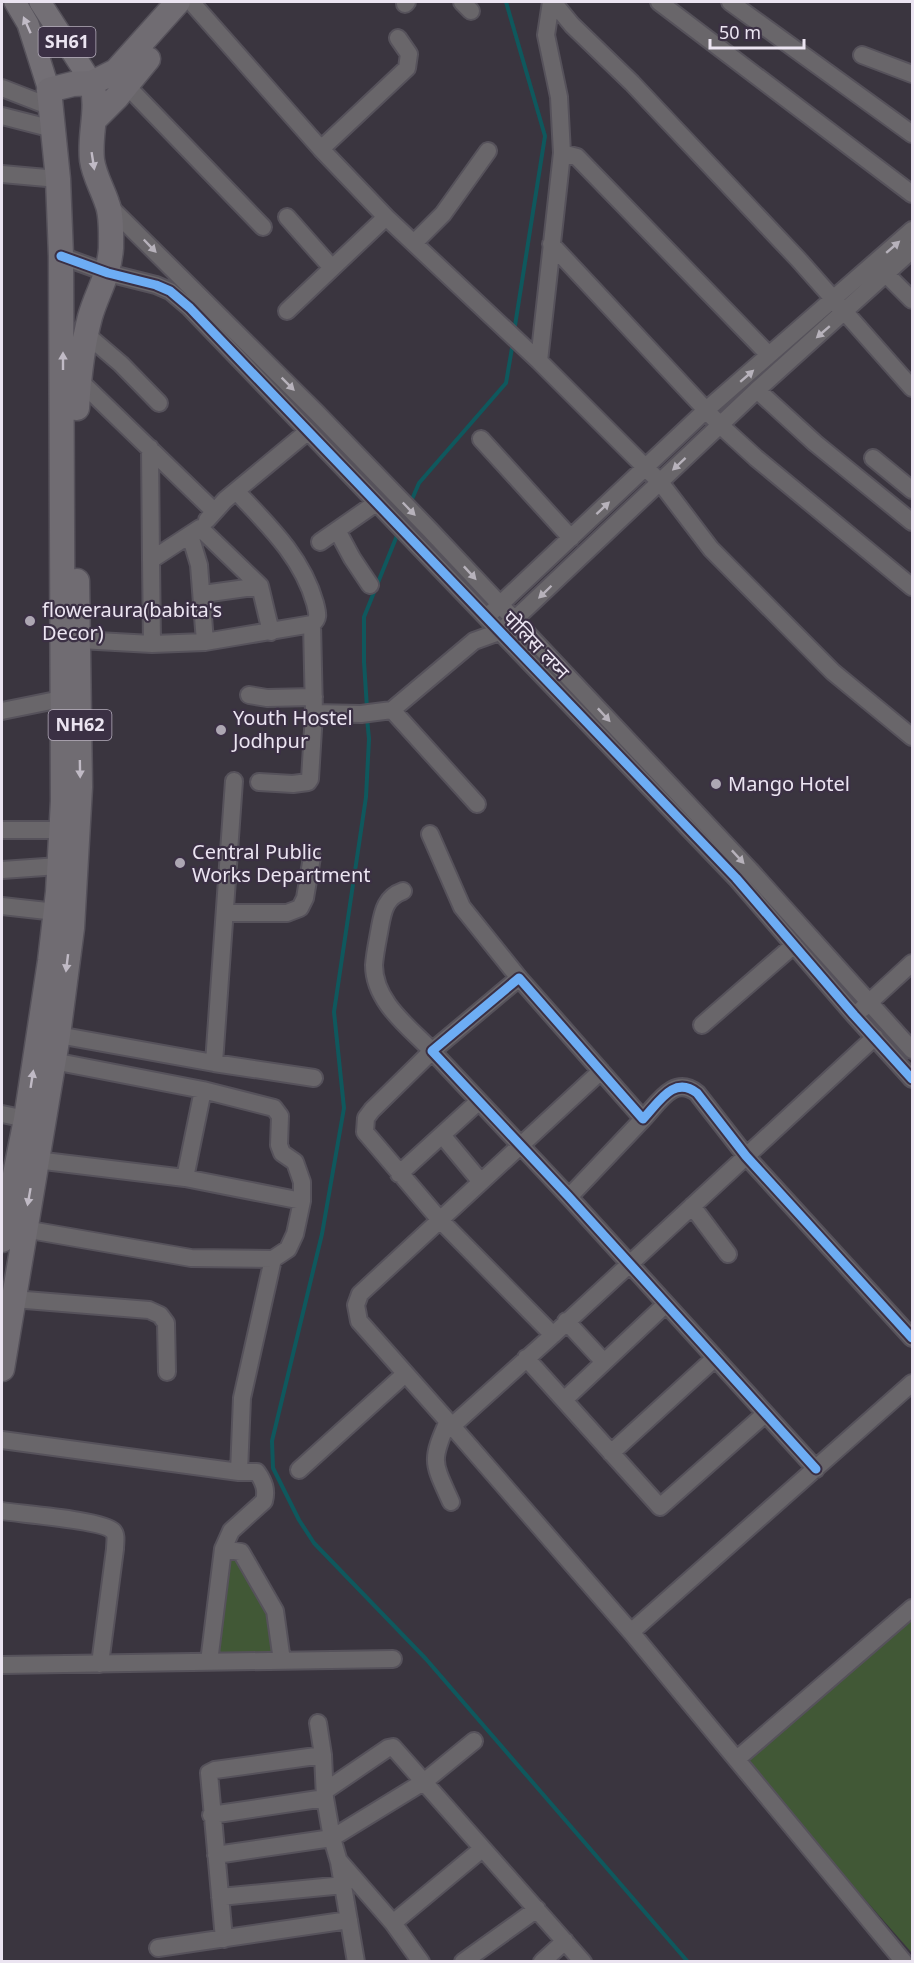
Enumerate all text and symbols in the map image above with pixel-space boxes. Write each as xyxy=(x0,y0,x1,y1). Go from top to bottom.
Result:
scale bar xyxy=(710,12,804,50)
one-way arrow xyxy=(23,16,32,33)
text: 50 m xyxy=(719,20,761,44)
road number: SH61 xyxy=(38,27,96,57)
one-way arrow xyxy=(89,152,98,171)
one-way arrow xyxy=(142,239,156,253)
one-way arrow xyxy=(885,241,900,254)
one-way arrow xyxy=(815,325,830,339)
one-way arrow xyxy=(58,352,68,371)
one-way arrow xyxy=(739,370,754,383)
one-way arrow xyxy=(280,377,295,391)
one-way arrow xyxy=(672,456,686,470)
one-way arrow xyxy=(402,501,416,515)
one-way arrow xyxy=(596,501,611,515)
one-way arrow xyxy=(463,566,477,581)
one-way arrow xyxy=(538,585,552,599)
place label: floweraura(babita's Decor) xyxy=(42,596,222,646)
street label: पोलिस लय्न xyxy=(497,605,576,685)
marker: floweraura(babita's Decor) xyxy=(23,614,37,628)
place label: Youth Hostel Jodhpur xyxy=(231,704,353,754)
one-way arrow xyxy=(597,707,610,722)
road number: NH62 xyxy=(48,710,112,740)
marker: Youth Hostel Jodhpur xyxy=(214,723,228,737)
one-way arrow xyxy=(75,759,85,778)
place label: Mango Hotel xyxy=(728,770,850,797)
marker: Mango Hotel xyxy=(709,777,723,791)
place label: Central Public Works Department xyxy=(192,838,370,888)
one-way arrow xyxy=(731,849,745,864)
marker: Central Public Works Department xyxy=(173,856,187,870)
one-way arrow xyxy=(63,954,72,973)
one-way arrow xyxy=(28,1070,37,1089)
one-way arrow xyxy=(24,1188,33,1207)

